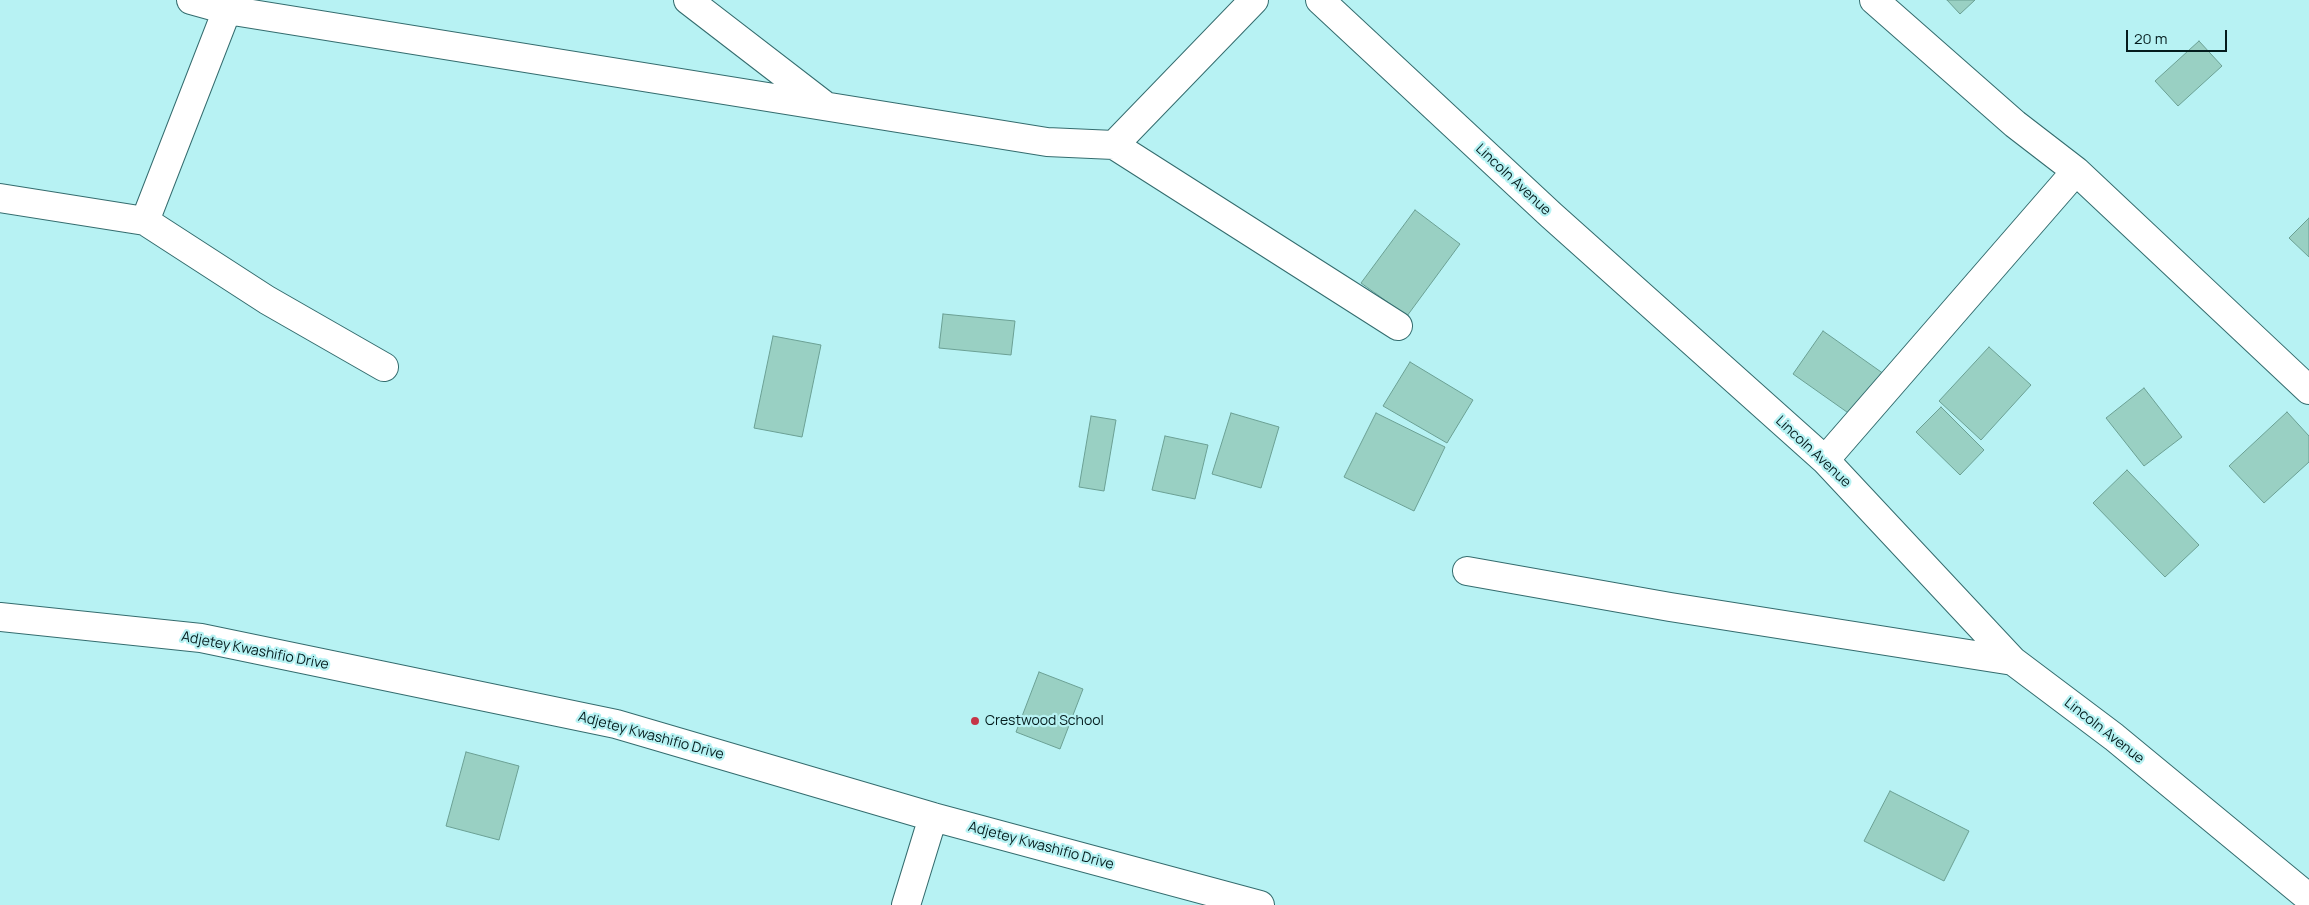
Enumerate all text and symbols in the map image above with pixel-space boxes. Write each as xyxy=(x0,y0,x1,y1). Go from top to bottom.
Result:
scale bar xyxy=(2129,20,2230,52)
text: 20 m xyxy=(2134,28,2167,49)
street label: Lincoln Avenue xyxy=(1472,141,1554,219)
street label: Lincoln Avenue xyxy=(1772,413,1854,491)
street label: Adjetey Kwashifio Drive xyxy=(180,628,330,674)
street label: Lincoln Avenue xyxy=(2061,695,2147,767)
street label: Adjetey Kwashifio Drive xyxy=(576,708,726,764)
place label: Crestwood School xyxy=(985,713,1104,729)
marker: Crestwood School xyxy=(969,715,981,727)
street label: Adjetey Kwashifio Drive xyxy=(966,818,1116,874)

